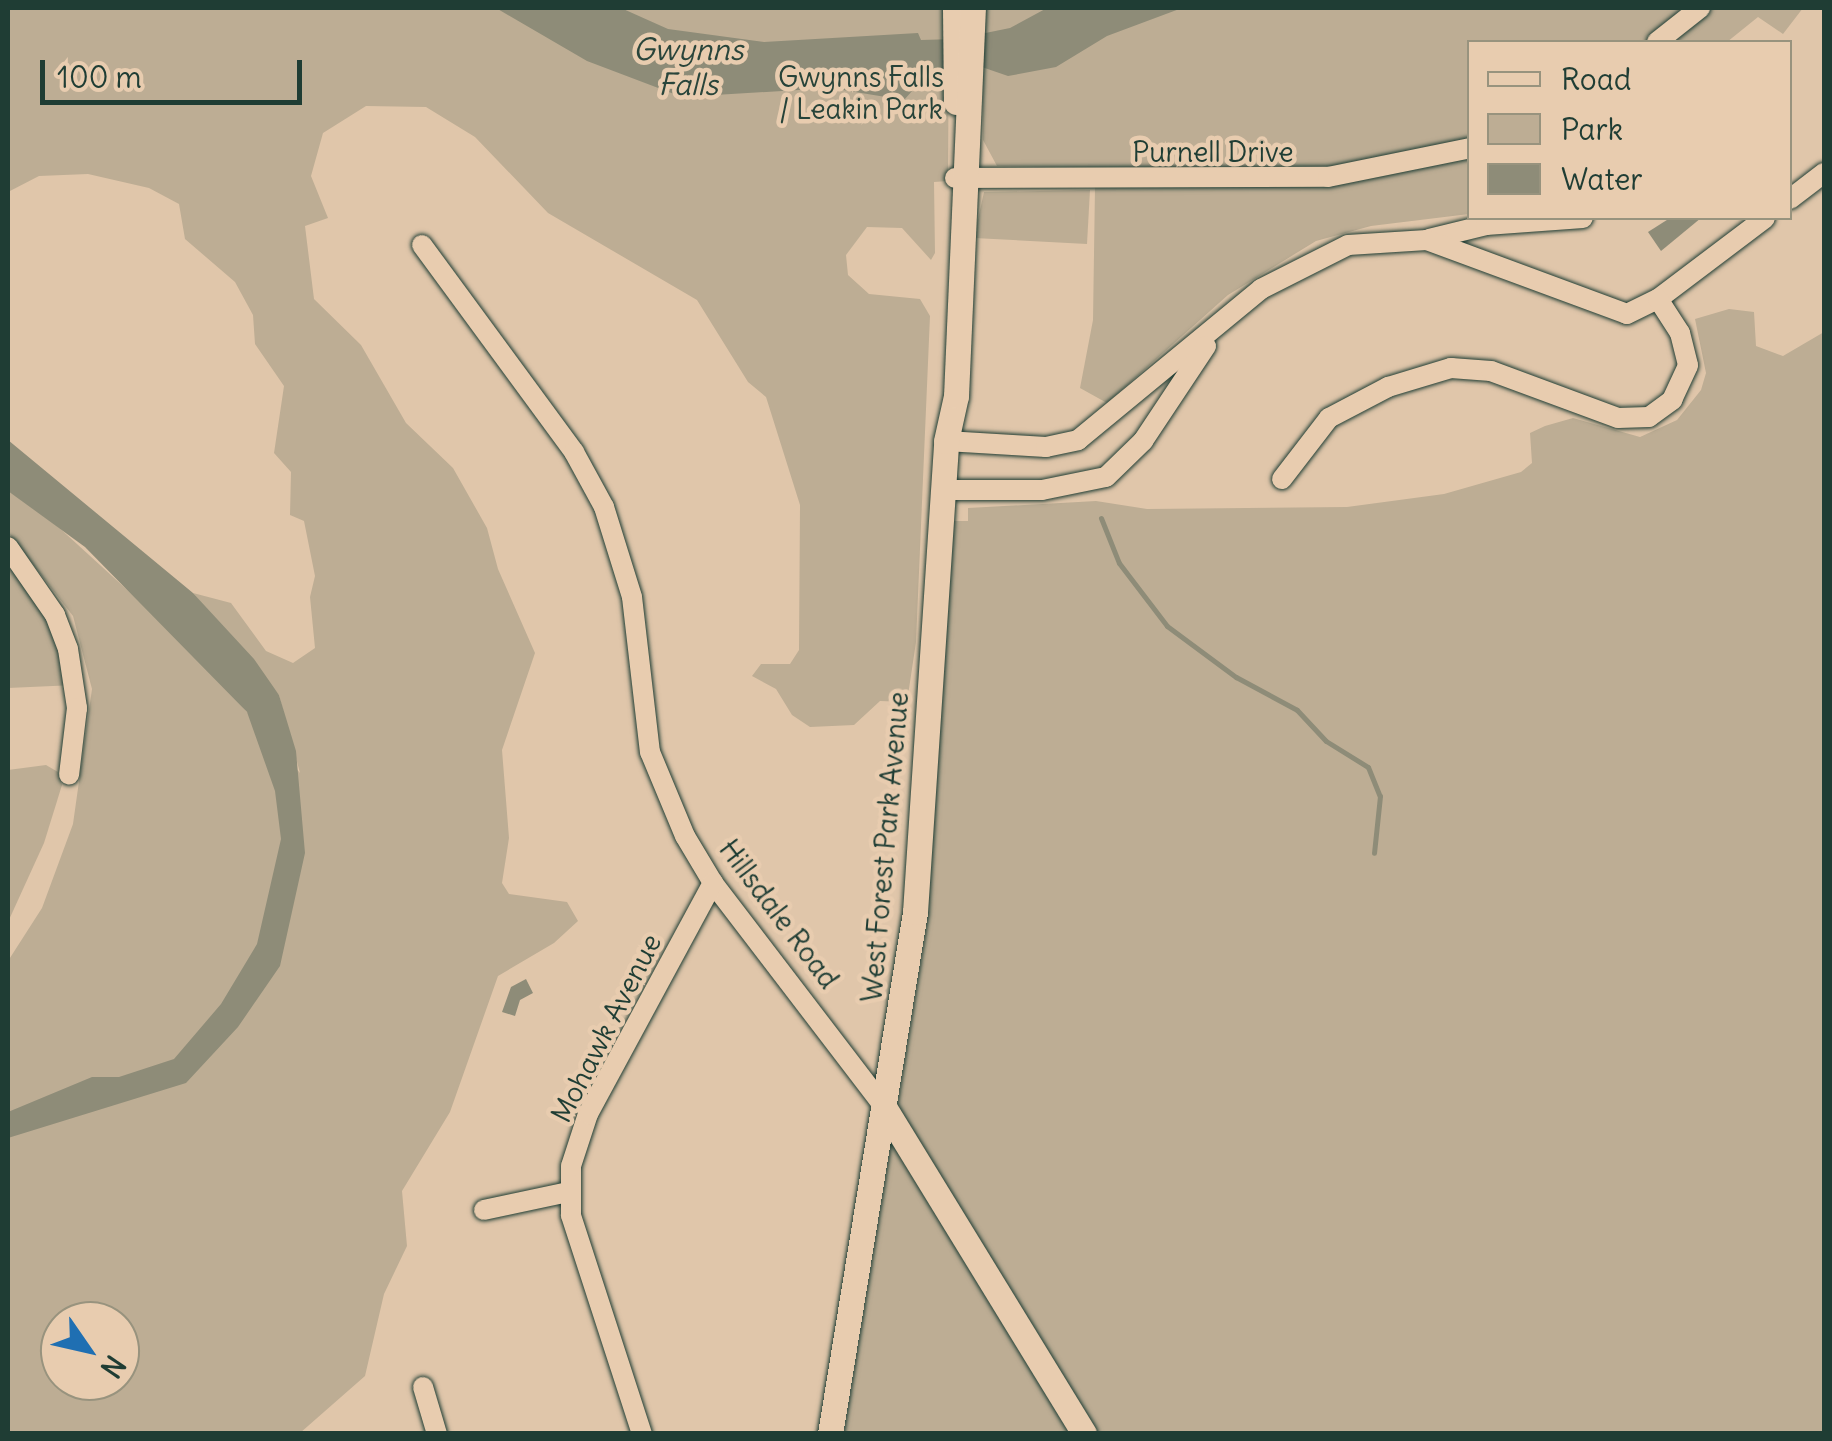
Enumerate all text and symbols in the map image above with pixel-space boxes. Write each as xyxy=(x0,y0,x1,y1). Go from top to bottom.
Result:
water label: Gwynns Falls xyxy=(633,31,743,102)
scale bar xyxy=(45,40,308,102)
legend xyxy=(1467,40,1792,220)
text: 100 m xyxy=(57,58,142,96)
park label: Gwynns Falls / Leakin Park xyxy=(778,60,944,126)
text: Road xyxy=(1561,60,1631,98)
text: Park xyxy=(1561,110,1623,148)
street label: Purnell Drive xyxy=(1132,135,1294,169)
text: Water xyxy=(1561,160,1643,198)
street label: West Forest Park Avenue xyxy=(855,690,915,1004)
street label: Hillsdale Road xyxy=(712,833,846,995)
street label: Mohawk Avenue xyxy=(544,928,668,1128)
north arrow xyxy=(40,1301,140,1401)
text: N xyxy=(93,1349,134,1385)

